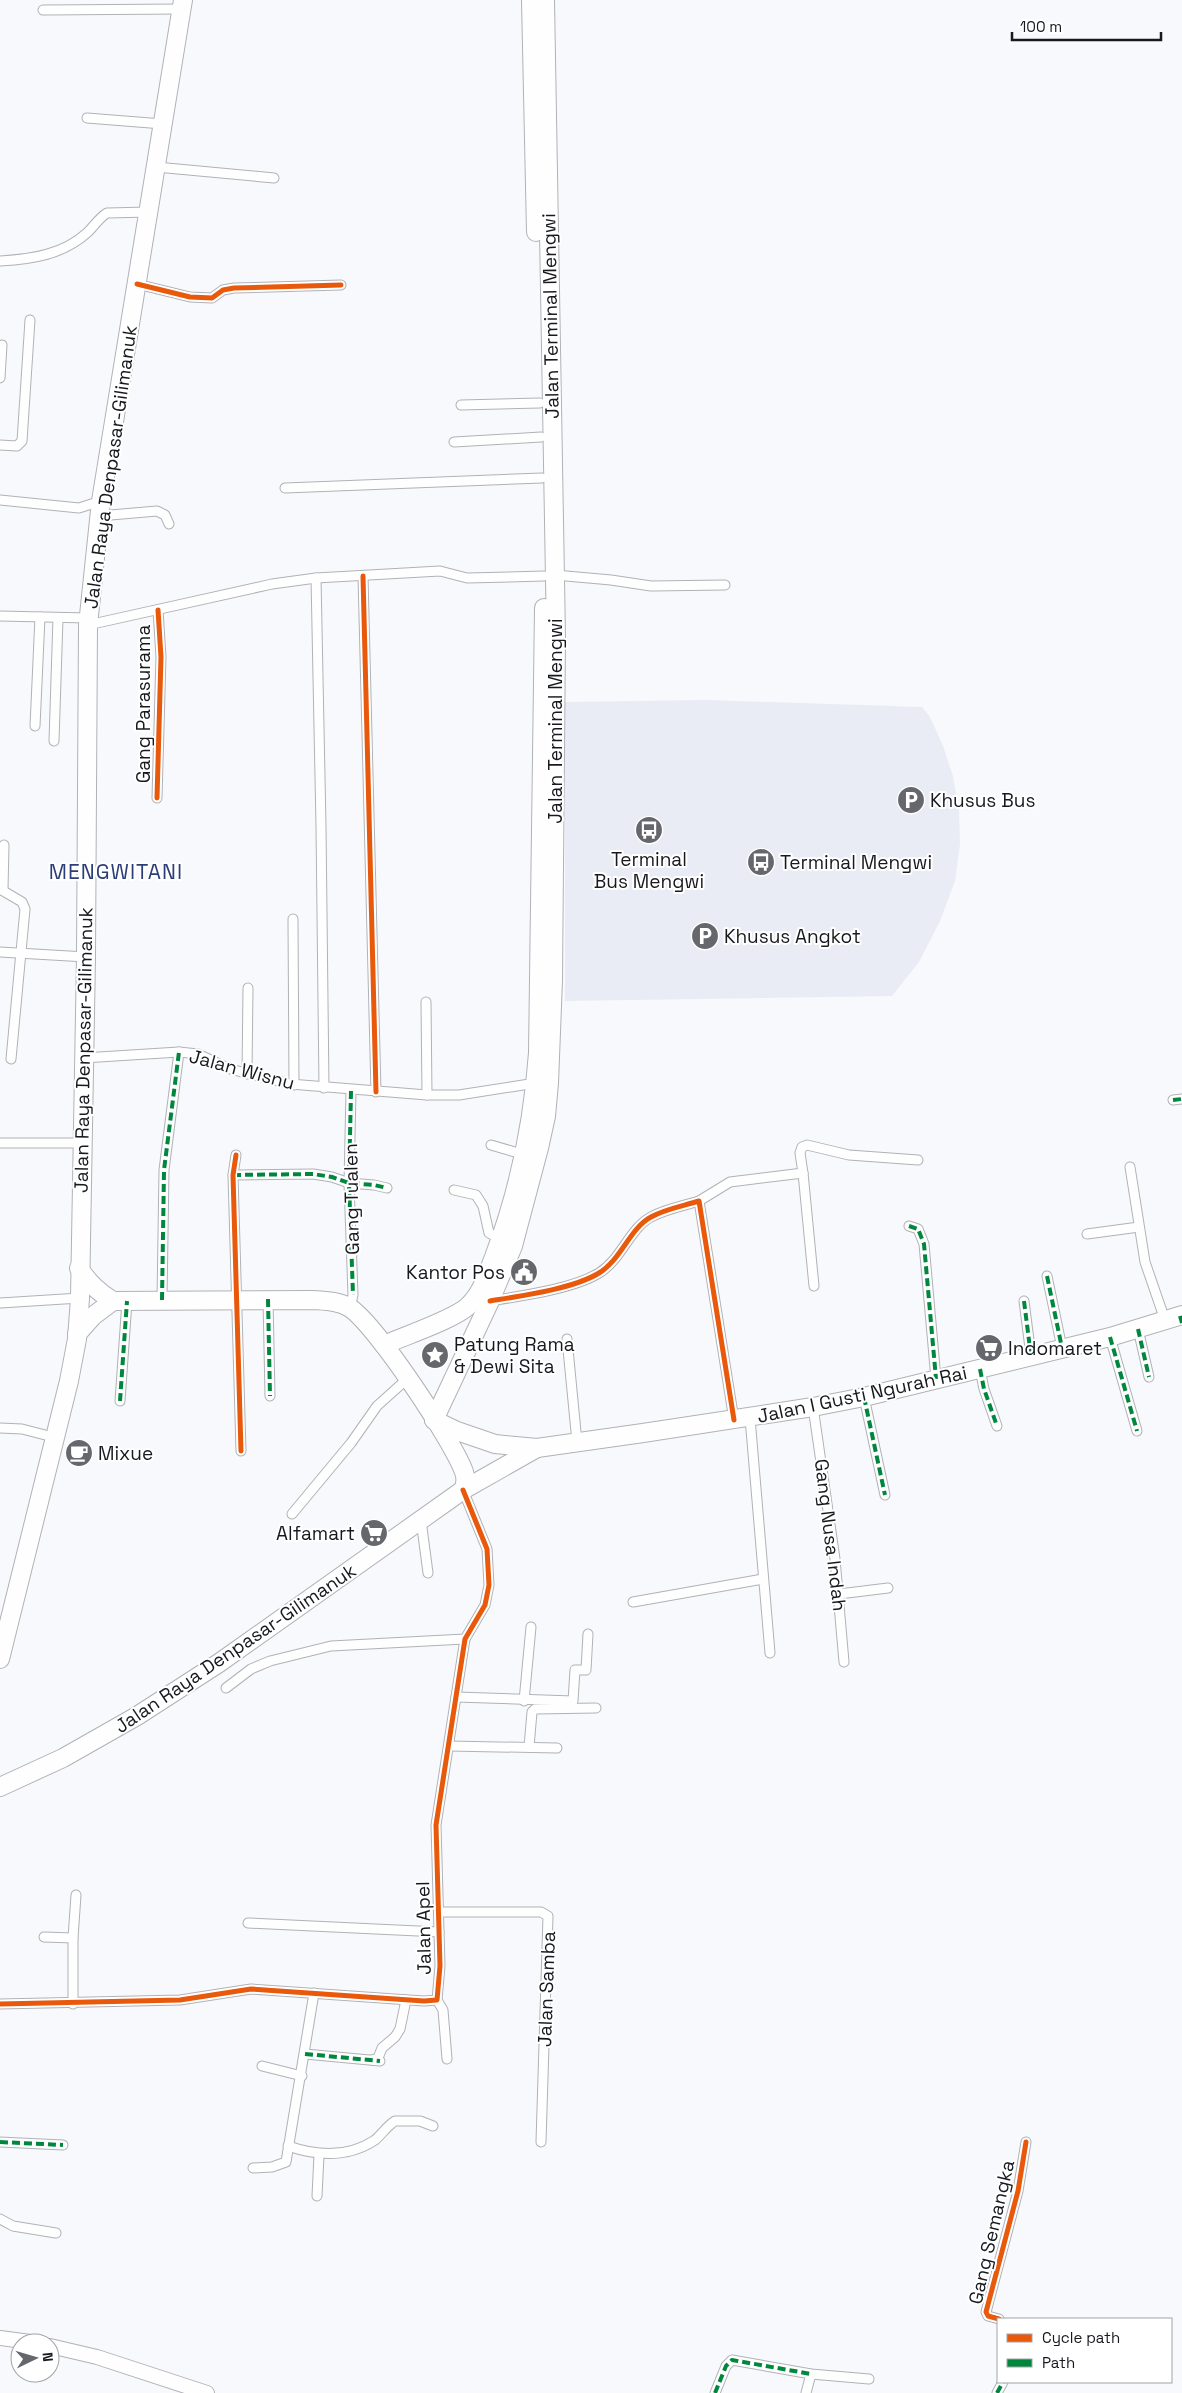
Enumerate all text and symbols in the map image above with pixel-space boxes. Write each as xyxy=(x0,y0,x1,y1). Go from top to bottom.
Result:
scale bar xyxy=(1012,10,1161,42)
text: 100 m xyxy=(1020,17,1062,36)
street label: Jalan Terminal Mengwi xyxy=(536,213,565,419)
street label: Jalan Raya Denpasar-Gilimanuk xyxy=(78,324,143,610)
street label: Jalan Terminal Mengwi xyxy=(543,618,568,824)
street label: Gang Parasurama xyxy=(131,625,156,783)
parking icon: Khusus Bus xyxy=(896,785,926,815)
place label: Khusus Bus xyxy=(930,788,1035,813)
bus stop icon: Terminal Bus Mengwi xyxy=(634,815,664,845)
place label: Terminal Bus Mengwi xyxy=(594,847,704,894)
bus stop icon: Terminal Mengwi xyxy=(746,847,776,877)
place label: Terminal Mengwi xyxy=(780,850,932,875)
district label: MENGWITANI xyxy=(49,858,183,885)
street label: Jalan Raya Denpasar-Gilimanuk xyxy=(69,907,98,1193)
parking icon: Khusus Angkot xyxy=(690,921,720,951)
place label: Khusus Angkot xyxy=(724,924,861,949)
street label: Jalan Wisnu xyxy=(186,1043,297,1096)
street label: Gang Tualen xyxy=(338,1143,365,1255)
public building icon: Kantor Pos xyxy=(509,1257,539,1287)
place label: Kantor Pos xyxy=(406,1260,505,1285)
place label: Patung Rama & Dewi Sita xyxy=(454,1332,575,1379)
supermarket icon: Indomaret xyxy=(974,1333,1004,1363)
place label: Indomaret xyxy=(1008,1336,1102,1361)
place icon: Patung Rama & Dewi Sita xyxy=(420,1340,450,1370)
street label: Jalan I Gusti Ngurah Rai xyxy=(755,1360,969,1429)
cafe icon: Mixue xyxy=(64,1438,94,1468)
place label: Mixue xyxy=(98,1441,153,1466)
street label: Gang Nusa Indah xyxy=(809,1457,852,1613)
supermarket icon: Alfamart xyxy=(359,1518,389,1548)
place label: Alfamart xyxy=(276,1521,355,1546)
street label: Jalan Raya Denpasar-Gilimanuk xyxy=(110,1558,361,1739)
street label: Jalan Apel xyxy=(410,1881,437,1975)
street label: Jalan Samba xyxy=(532,1931,561,2047)
street label: Gang Semangka xyxy=(963,2158,1020,2307)
legend xyxy=(997,2318,1172,2383)
text: Cycle path xyxy=(1042,2328,1120,2347)
north arrow xyxy=(10,2333,60,2383)
text: N xyxy=(39,2351,57,2362)
text: Path xyxy=(1042,2353,1075,2372)

